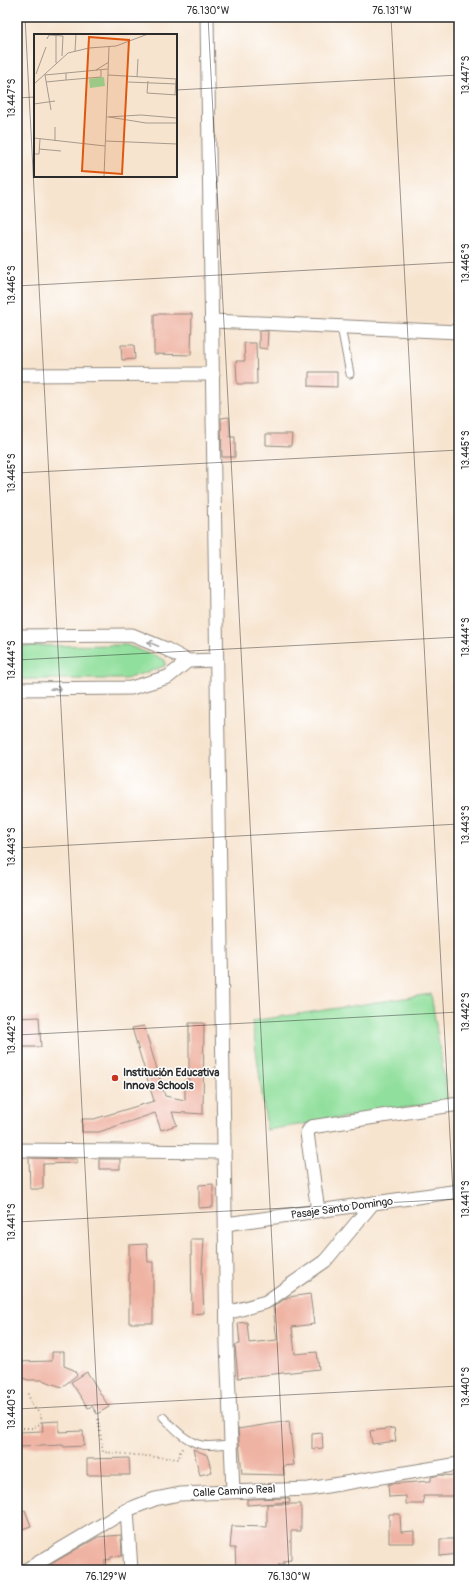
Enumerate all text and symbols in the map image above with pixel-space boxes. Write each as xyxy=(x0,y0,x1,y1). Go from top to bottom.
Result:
text: 76.130°W xyxy=(187,5,230,17)
text: 76.131°W xyxy=(372,5,412,17)
inset map xyxy=(34,34,177,177)
text: 13.447°S xyxy=(460,55,472,94)
text: 13.447°S xyxy=(6,78,18,117)
text: 13.446°S xyxy=(460,243,472,283)
text: 13.446°S xyxy=(6,265,18,305)
text: 13.445°S xyxy=(460,430,472,469)
text: 13.445°S xyxy=(6,453,18,492)
text: 13.444°S xyxy=(460,617,472,657)
one-way arrow xyxy=(148,639,160,647)
text: 13.444°S xyxy=(6,640,18,680)
one-way arrow xyxy=(49,685,62,692)
text: 13.443°S xyxy=(460,805,472,845)
text: 13.443°S xyxy=(6,827,18,867)
text: 13.442°S xyxy=(460,992,472,1032)
text: 13.442°S xyxy=(6,1015,18,1055)
place label: Institución Educativa Innova Schools xyxy=(123,1066,219,1092)
marker: Institución Educativa Innova Schools xyxy=(110,1073,120,1083)
text: 13.441°S xyxy=(460,1180,472,1218)
street label: Pasaje Santo Domingo xyxy=(290,1194,394,1222)
text: 13.441°S xyxy=(6,1203,18,1241)
text: 13.440°S xyxy=(460,1367,472,1407)
text: 13.440°S xyxy=(6,1389,18,1429)
street label: Calle Camino Real xyxy=(192,1482,276,1500)
text: 76.129°W xyxy=(86,1571,127,1583)
text: 76.130°W xyxy=(268,1571,311,1583)

